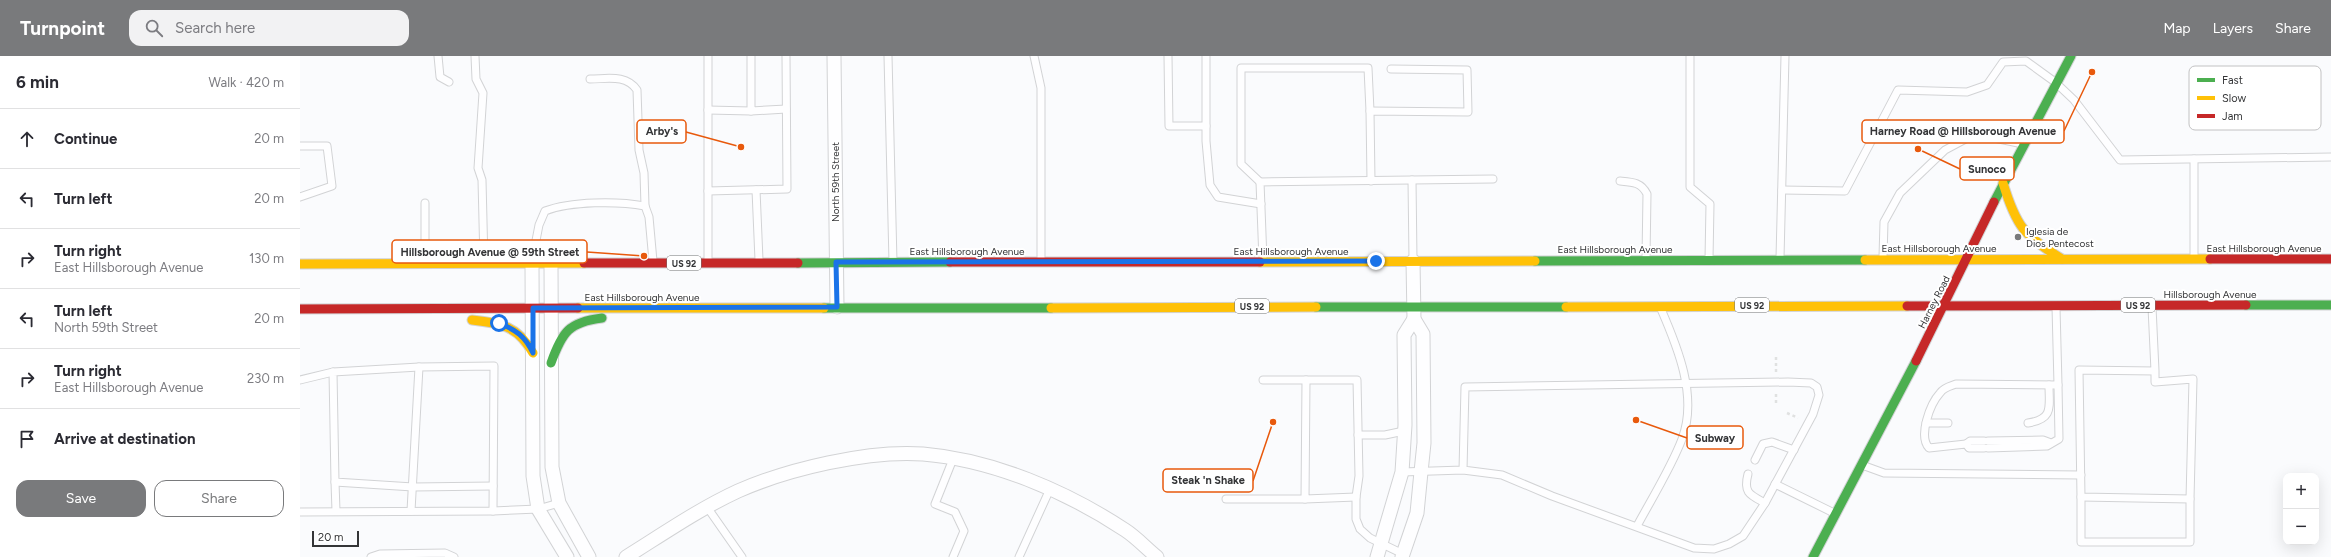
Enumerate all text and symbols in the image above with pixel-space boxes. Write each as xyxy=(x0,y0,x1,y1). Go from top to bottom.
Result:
search box xyxy=(129,10,409,46)
text: Turnpoint xyxy=(20,17,105,40)
icon: search xyxy=(143,17,165,39)
text: Search here xyxy=(175,19,255,37)
text: Map xyxy=(2163,20,2191,37)
text: Layers xyxy=(2213,20,2253,37)
text: Share xyxy=(2275,20,2311,37)
legend xyxy=(2189,66,2321,130)
text: 6 min xyxy=(16,72,59,92)
text: Fast xyxy=(2222,74,2243,87)
text: Walk · 420 m xyxy=(209,75,284,90)
text: Slow xyxy=(2222,92,2246,105)
text: Jam xyxy=(2222,110,2243,123)
callout: Arby's xyxy=(637,120,686,143)
callout: Harney Road @ Hillsborough Avenue xyxy=(1862,120,2064,143)
text: Arby's xyxy=(646,125,678,138)
text: Harney Road @ Hillsborough Avenue xyxy=(1870,125,2056,138)
icon: ahead xyxy=(16,128,38,150)
text: Continue xyxy=(54,130,117,148)
text: 20 m xyxy=(254,131,284,146)
street label: North 59th Street xyxy=(829,142,842,222)
callout: Sunoco xyxy=(1960,157,2014,180)
text: Sunoco xyxy=(1968,163,2007,176)
icon: left xyxy=(16,188,38,210)
text: Turn left xyxy=(54,190,112,208)
text: 20 m xyxy=(254,191,284,206)
place label: Iglesia de Dios Pentecost xyxy=(2026,225,2094,250)
marker: Iglesia de Dios Pentecost xyxy=(2013,232,2023,242)
callout: Hillsborough Avenue @ 59th Street xyxy=(392,240,587,263)
text: Turn right xyxy=(54,242,122,260)
street label: East Hillsborough Avenue xyxy=(1882,242,1997,255)
street label: East Hillsborough Avenue xyxy=(2207,242,2322,255)
street label: East Hillsborough Avenue xyxy=(1558,243,1673,256)
street label: East Hillsborough Avenue xyxy=(910,245,1025,258)
street label: East Hillsborough Avenue xyxy=(1234,245,1349,258)
text: Hillsborough Avenue @ 59th Street xyxy=(400,246,580,259)
icon: right xyxy=(16,248,38,270)
text: 130 m xyxy=(249,251,284,266)
route end xyxy=(1367,252,1385,270)
road number: US 92 xyxy=(667,256,701,270)
text: East Hillsborough Avenue xyxy=(54,260,203,275)
street label: Harney Road xyxy=(1915,273,1953,331)
street label: Hillsborough Avenue xyxy=(2163,288,2257,301)
street label: East Hillsborough Avenue xyxy=(585,291,700,304)
road number: US 92 xyxy=(1735,298,1769,312)
road number: US 92 xyxy=(2121,298,2155,312)
road number: US 92 xyxy=(1235,299,1269,313)
text: Turn left xyxy=(54,302,112,320)
icon: left xyxy=(16,308,38,330)
text: 20 m xyxy=(254,311,284,326)
route start xyxy=(490,314,508,332)
text: North 59th Street xyxy=(54,320,158,335)
text: Turn right xyxy=(54,362,122,380)
icon: right xyxy=(16,368,38,390)
text: 230 m xyxy=(247,371,284,386)
text: East Hillsborough Avenue xyxy=(54,380,203,395)
callout: Subway xyxy=(1687,426,1743,449)
icon: arrive xyxy=(16,428,38,450)
text: Arrive at destination xyxy=(54,430,195,448)
text: Subway xyxy=(1695,432,1736,445)
callout: Steak 'n Shake xyxy=(1163,469,1253,492)
map controls xyxy=(2283,473,2319,545)
button: + xyxy=(2283,473,2319,509)
text: Steak 'n Shake xyxy=(1171,474,1245,487)
button: Save xyxy=(16,480,146,517)
button: Share xyxy=(154,480,284,517)
button: − xyxy=(2283,509,2319,545)
scale bar xyxy=(312,529,359,548)
text: 20 m xyxy=(318,531,343,544)

